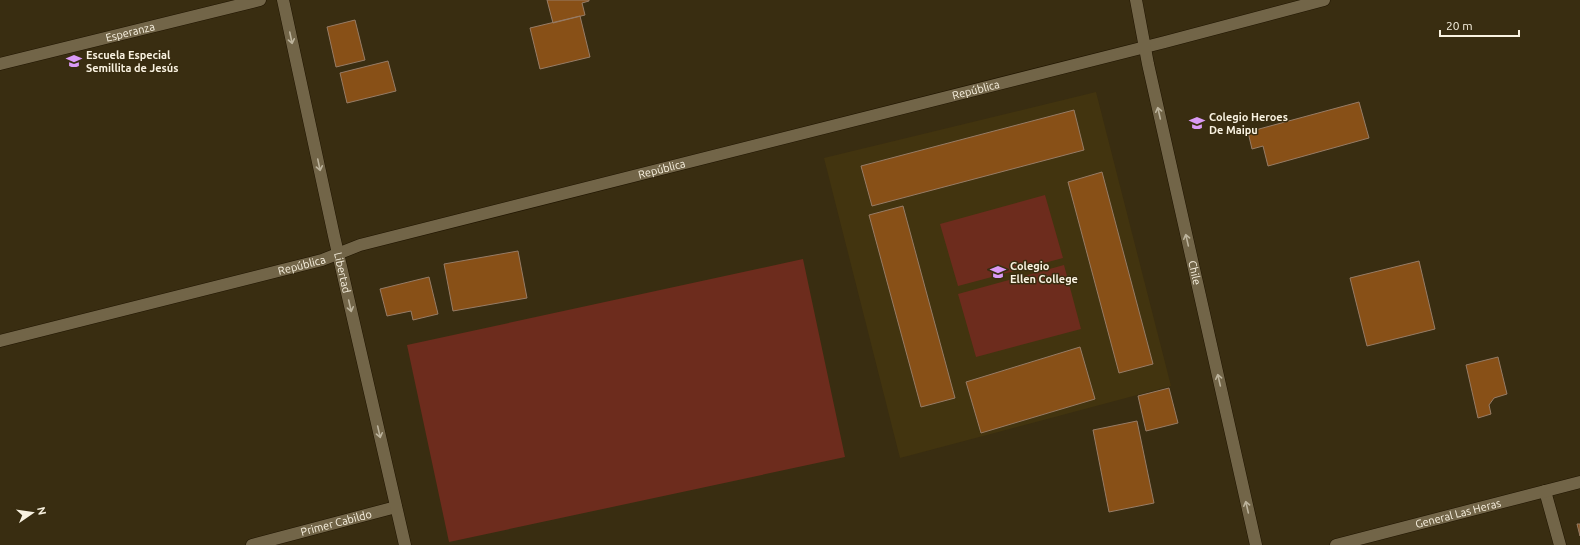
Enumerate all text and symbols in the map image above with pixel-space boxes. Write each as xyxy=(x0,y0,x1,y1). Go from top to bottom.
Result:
scale bar xyxy=(1440,12,1519,38)
text: 20 m xyxy=(1446,19,1473,32)
street label: Esperanza xyxy=(104,20,156,44)
one-way arrow xyxy=(288,31,296,44)
place label: Escuela Especial Semillita de Jesús xyxy=(86,49,178,74)
school or university icon: Escuela Especial Semillita de Jesús xyxy=(65,52,83,70)
street label: República xyxy=(951,78,1001,101)
one-way arrow xyxy=(1155,106,1163,119)
place label: Colegio Heroes De Maipu xyxy=(1209,111,1288,136)
school or university icon: Colegio Heroes De Maipu xyxy=(1188,114,1206,132)
street label: República xyxy=(637,157,687,181)
one-way arrow xyxy=(315,158,323,171)
one-way arrow xyxy=(1183,233,1191,246)
street label: Libertad xyxy=(332,251,353,294)
street label: República xyxy=(277,253,327,277)
street label: Chile xyxy=(1186,259,1203,286)
place label: Colegio Ellen College xyxy=(1010,260,1078,285)
school or university icon: Colegio Ellen College xyxy=(989,263,1007,281)
one-way arrow xyxy=(346,299,354,312)
one-way arrow xyxy=(1214,374,1222,387)
one-way arrow xyxy=(376,426,383,439)
north arrow xyxy=(12,493,52,533)
street label: General Las Heras xyxy=(1414,497,1502,530)
one-way arrow xyxy=(1243,501,1251,514)
text: N xyxy=(35,505,49,516)
street label: Primer Cabildo xyxy=(299,508,373,538)

